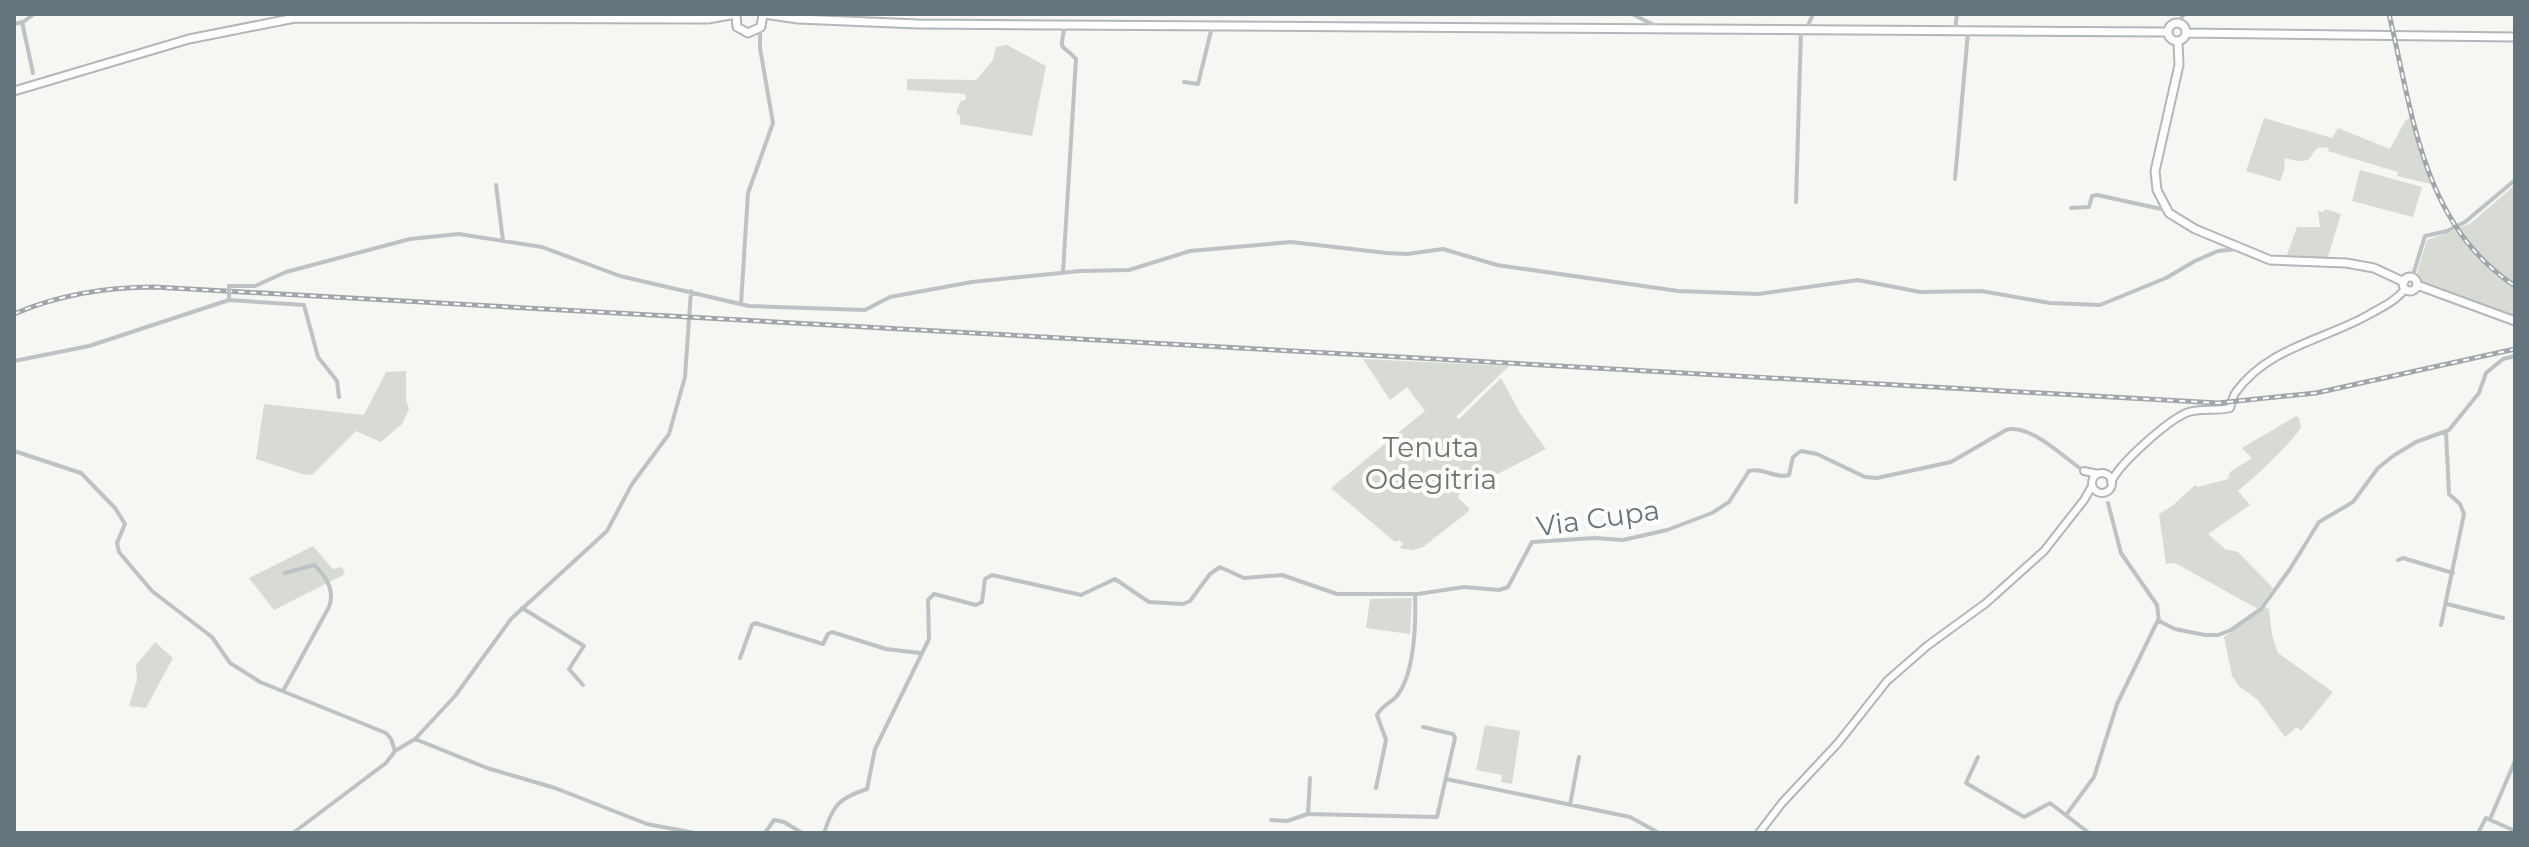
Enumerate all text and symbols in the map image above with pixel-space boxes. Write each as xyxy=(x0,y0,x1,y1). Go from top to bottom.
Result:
park label: Tenuta Odegitria xyxy=(1365,430,1497,496)
street label: Via Cupa xyxy=(1534,493,1662,543)

